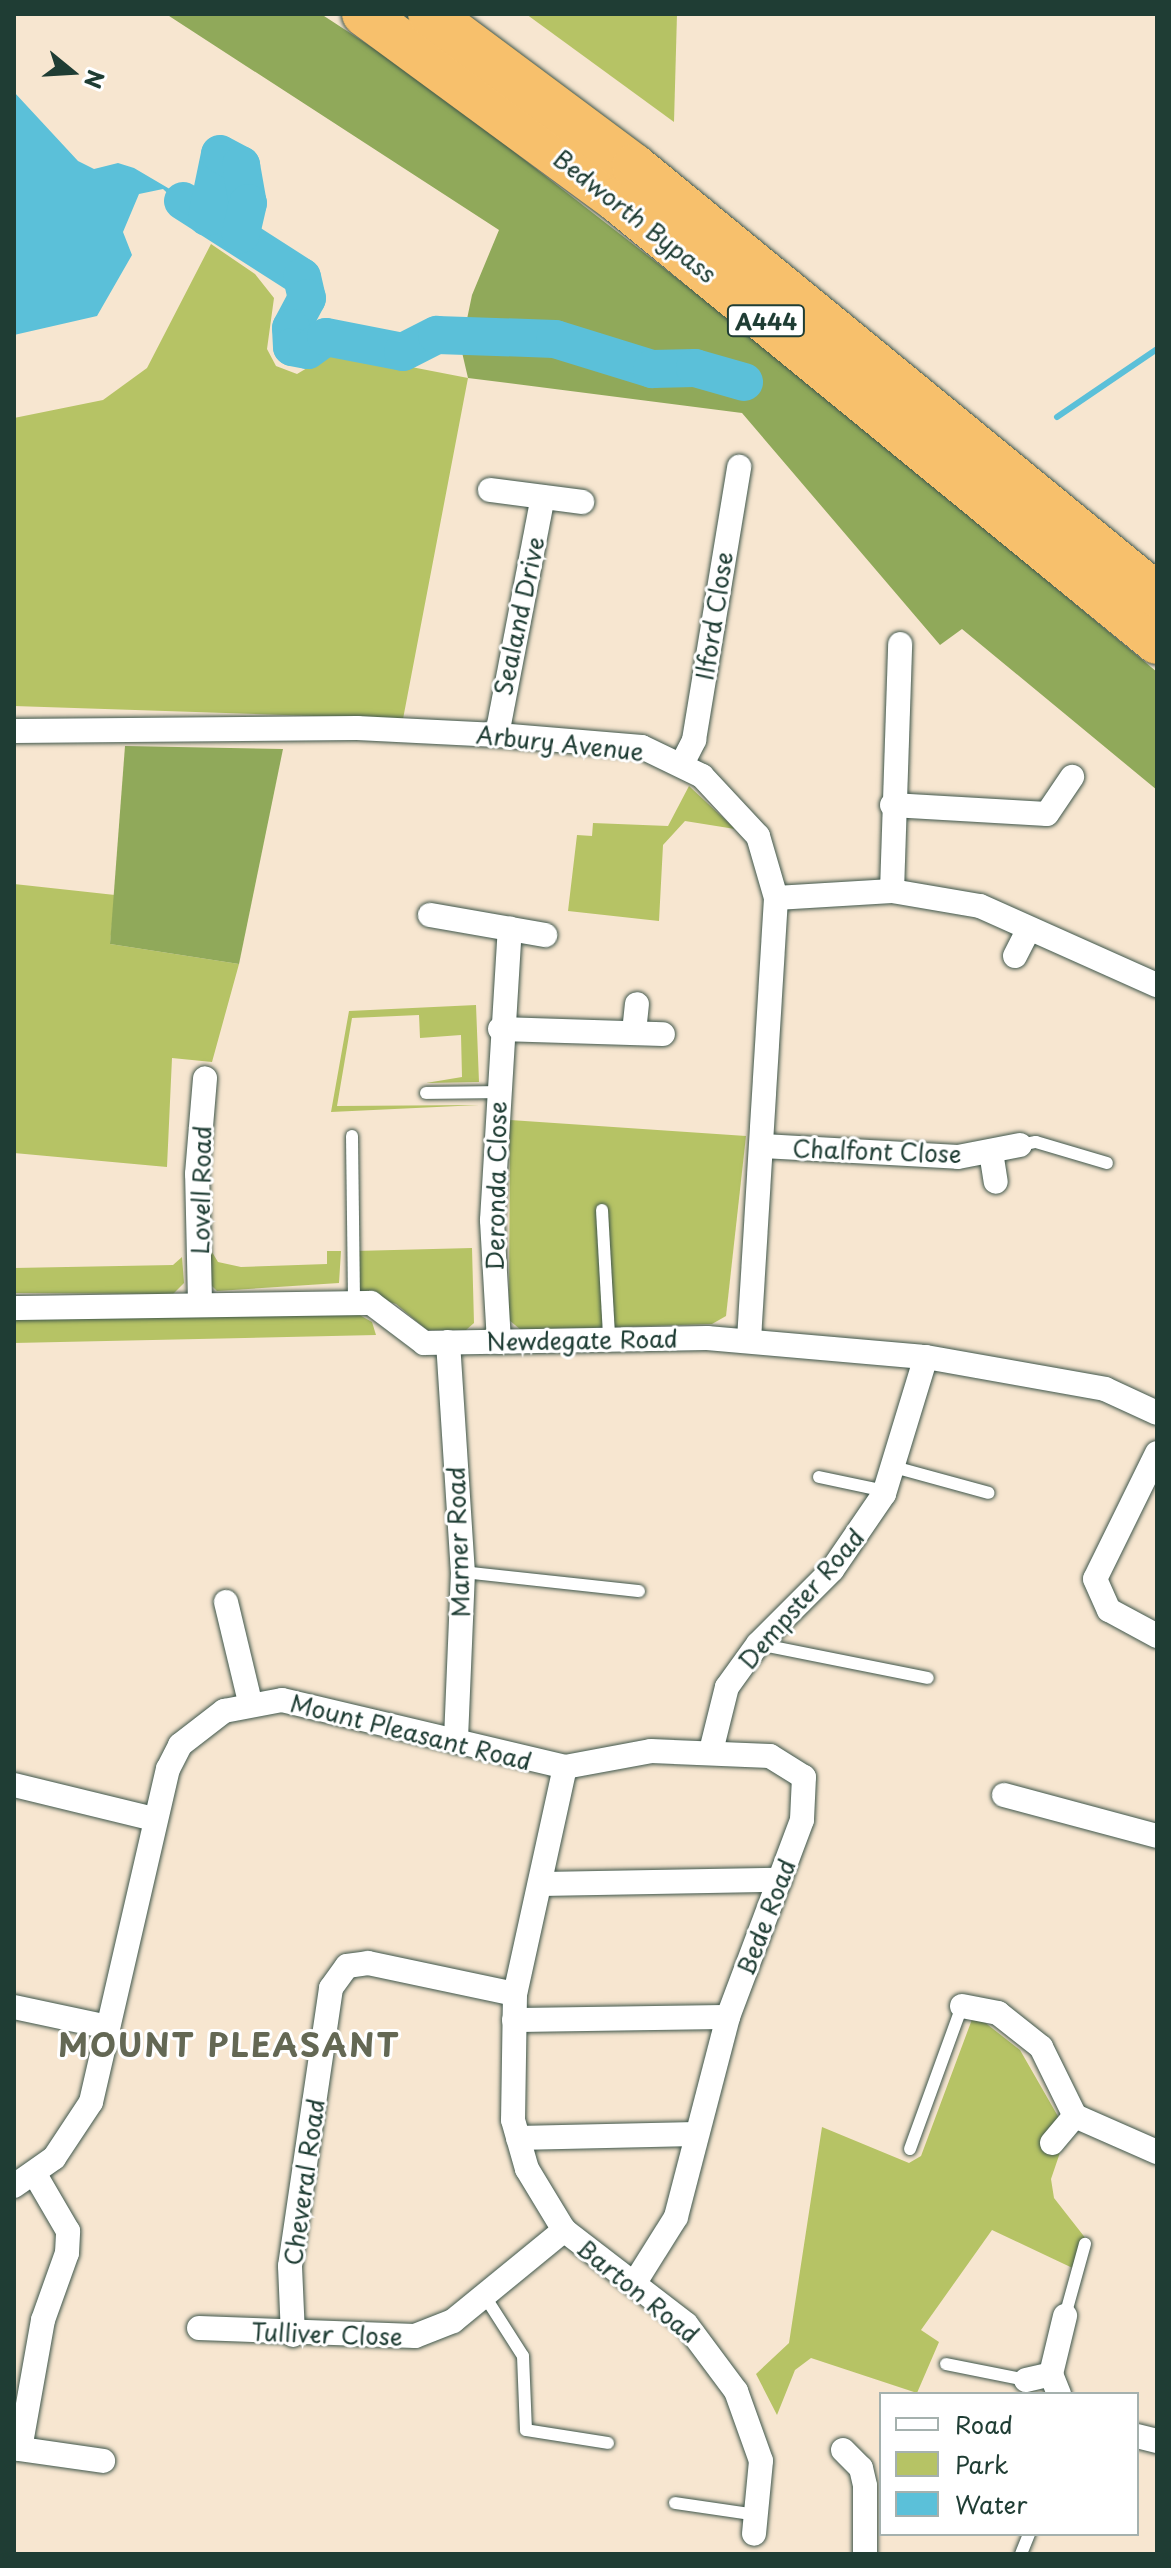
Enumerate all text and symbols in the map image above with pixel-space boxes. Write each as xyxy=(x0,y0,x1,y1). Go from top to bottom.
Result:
north arrow xyxy=(32,32,112,112)
text: N xyxy=(77,66,114,93)
street label: Bedworth Bypass xyxy=(548,143,722,289)
road number: A444 xyxy=(726,303,806,339)
street label: Sealand Drive xyxy=(488,534,550,698)
street label: Ilford Close xyxy=(690,549,738,683)
street label: Arbury Avenue xyxy=(474,720,646,766)
street label: Deronda Close xyxy=(480,1101,512,1271)
street label: Lovell Road xyxy=(185,1125,217,1255)
street label: Chalfont Close xyxy=(792,1134,962,1168)
street label: Newdegate Road xyxy=(486,1324,678,1356)
street label: Marner Road xyxy=(441,1466,475,1618)
street label: Dempster Road xyxy=(731,1522,871,1676)
street label: Mount Pleasant Road xyxy=(288,1688,534,1776)
street label: Bede Road xyxy=(731,1854,801,1980)
district label: MOUNT PLEASANT xyxy=(58,2025,400,2063)
street label: Cheveral Road xyxy=(278,2097,330,2267)
street label: Barton Road xyxy=(571,2233,705,2349)
street label: Tulliver Close xyxy=(251,2317,403,2351)
legend xyxy=(879,2392,1139,2536)
text: Road xyxy=(955,2406,1013,2442)
text: Park xyxy=(955,2446,1009,2482)
text: Water xyxy=(955,2486,1027,2522)

